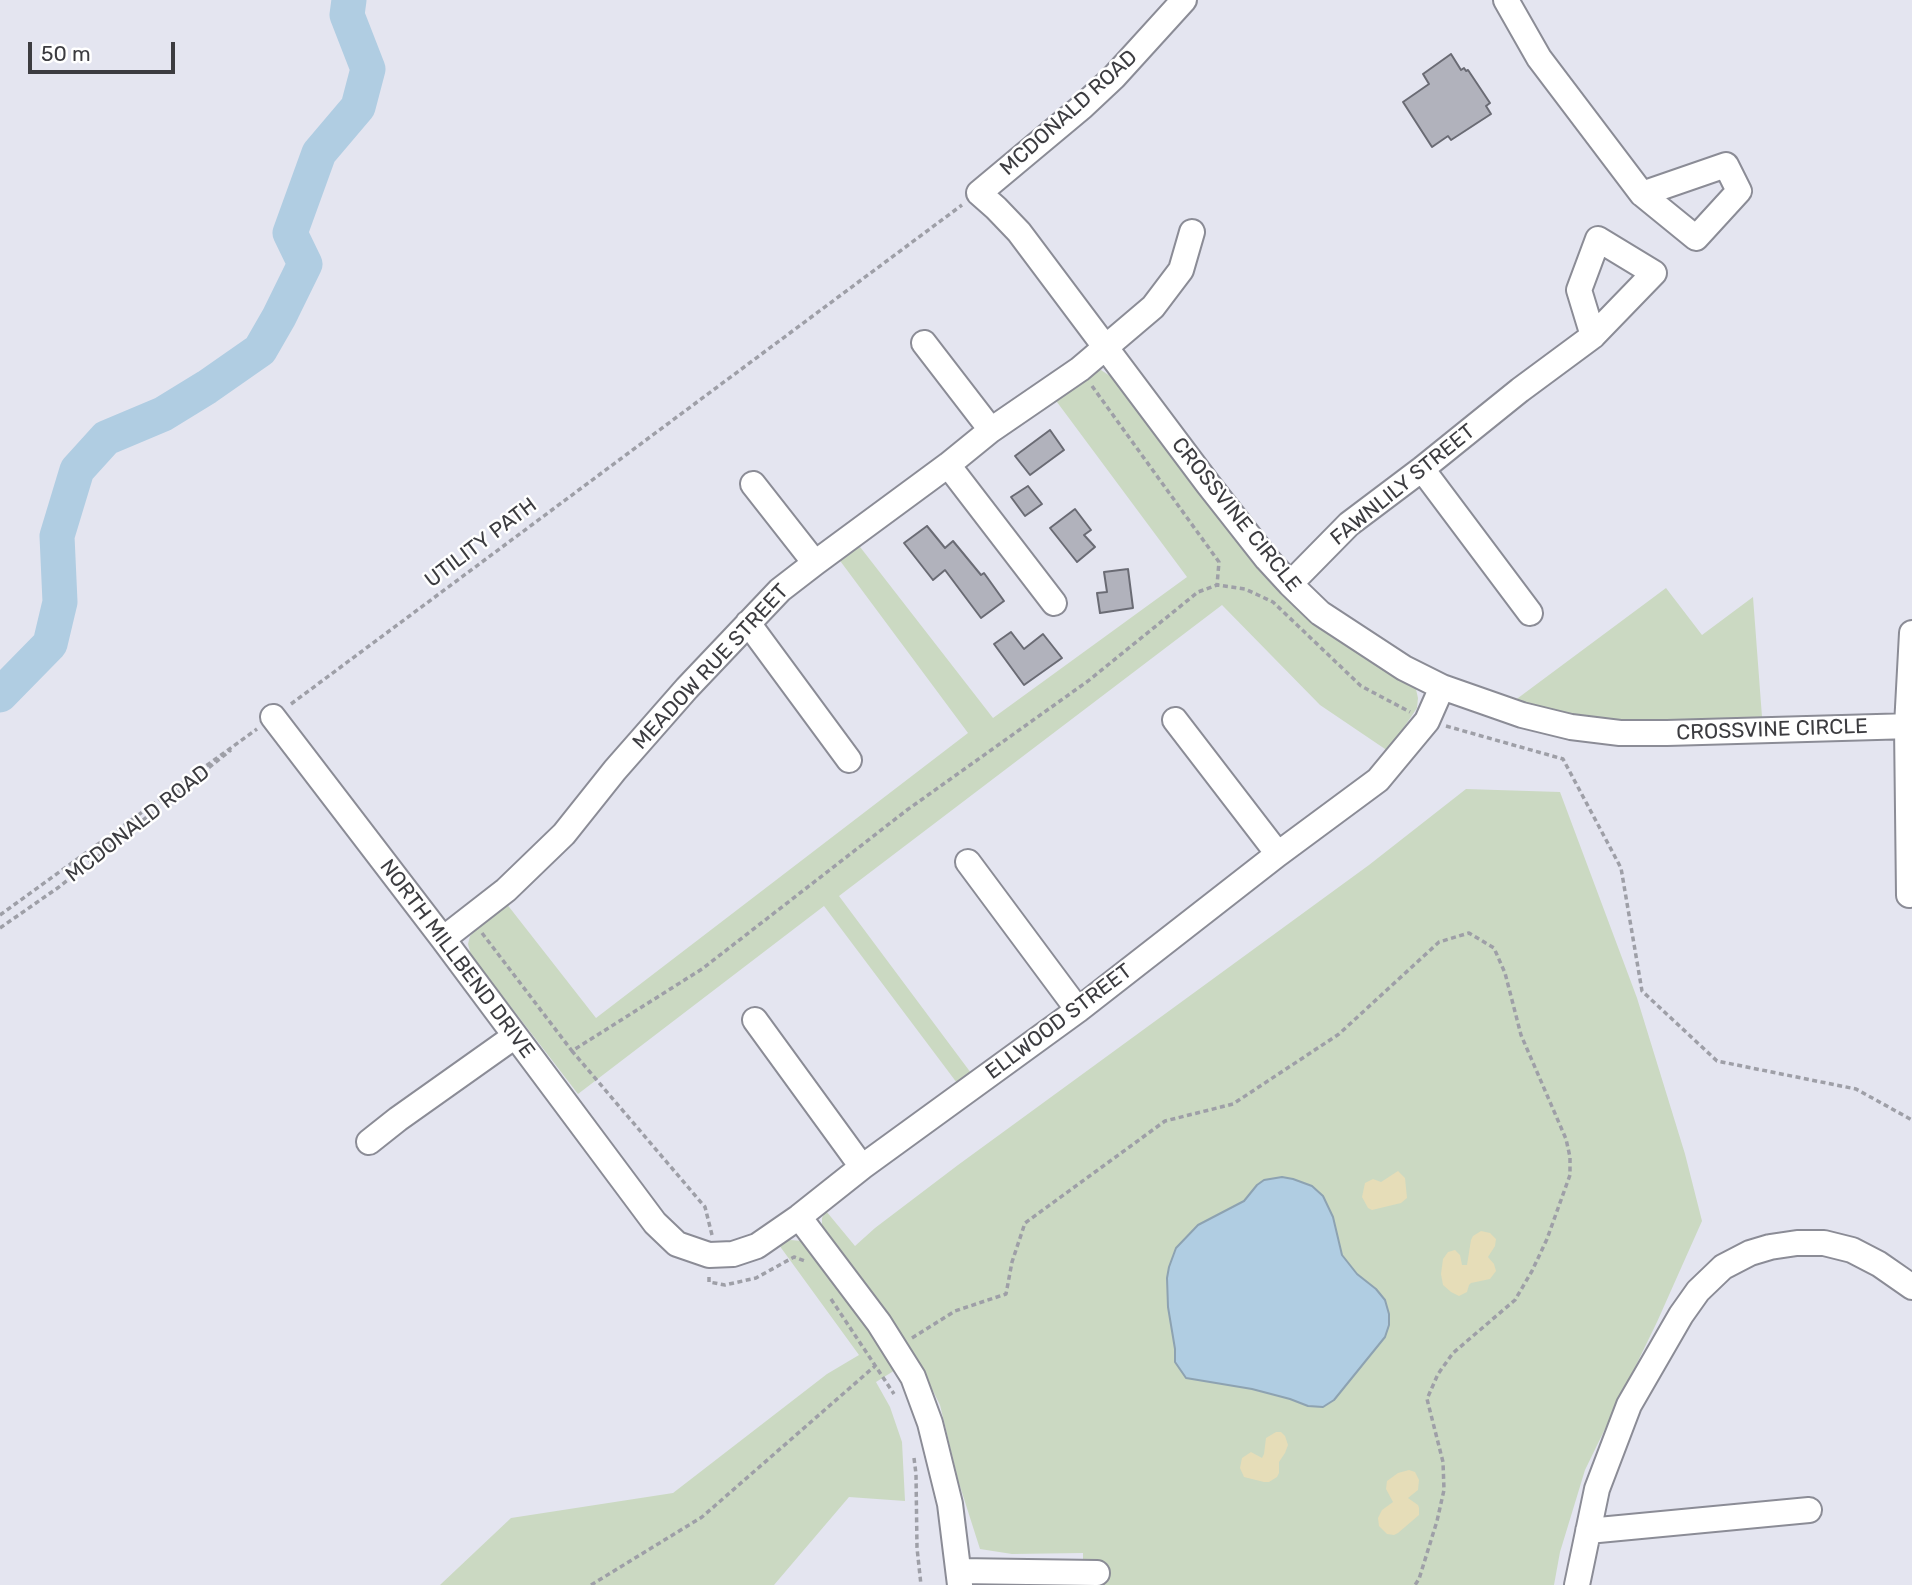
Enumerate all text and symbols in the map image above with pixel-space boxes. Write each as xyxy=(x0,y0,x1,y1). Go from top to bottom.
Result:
scale bar xyxy=(32,28,178,72)
text: 50 m xyxy=(41,41,91,66)
street label: MCDONALD ROAD xyxy=(995,45,1143,181)
street label: FAWNLILY STREET xyxy=(1326,419,1480,551)
street label: CROSSVINE CIRCLE xyxy=(1166,433,1306,597)
street label: UTILITY PATH xyxy=(420,493,542,593)
street label: MEADOW RUE STREET xyxy=(628,579,794,755)
street label: CROSSVINE CIRCLE xyxy=(1676,714,1868,746)
street label: MCDONALD ROAD xyxy=(61,760,215,888)
street label: NORTH MILLBEND DRIVE xyxy=(374,855,540,1063)
street label: ELLWOOD STREET xyxy=(981,959,1137,1085)

